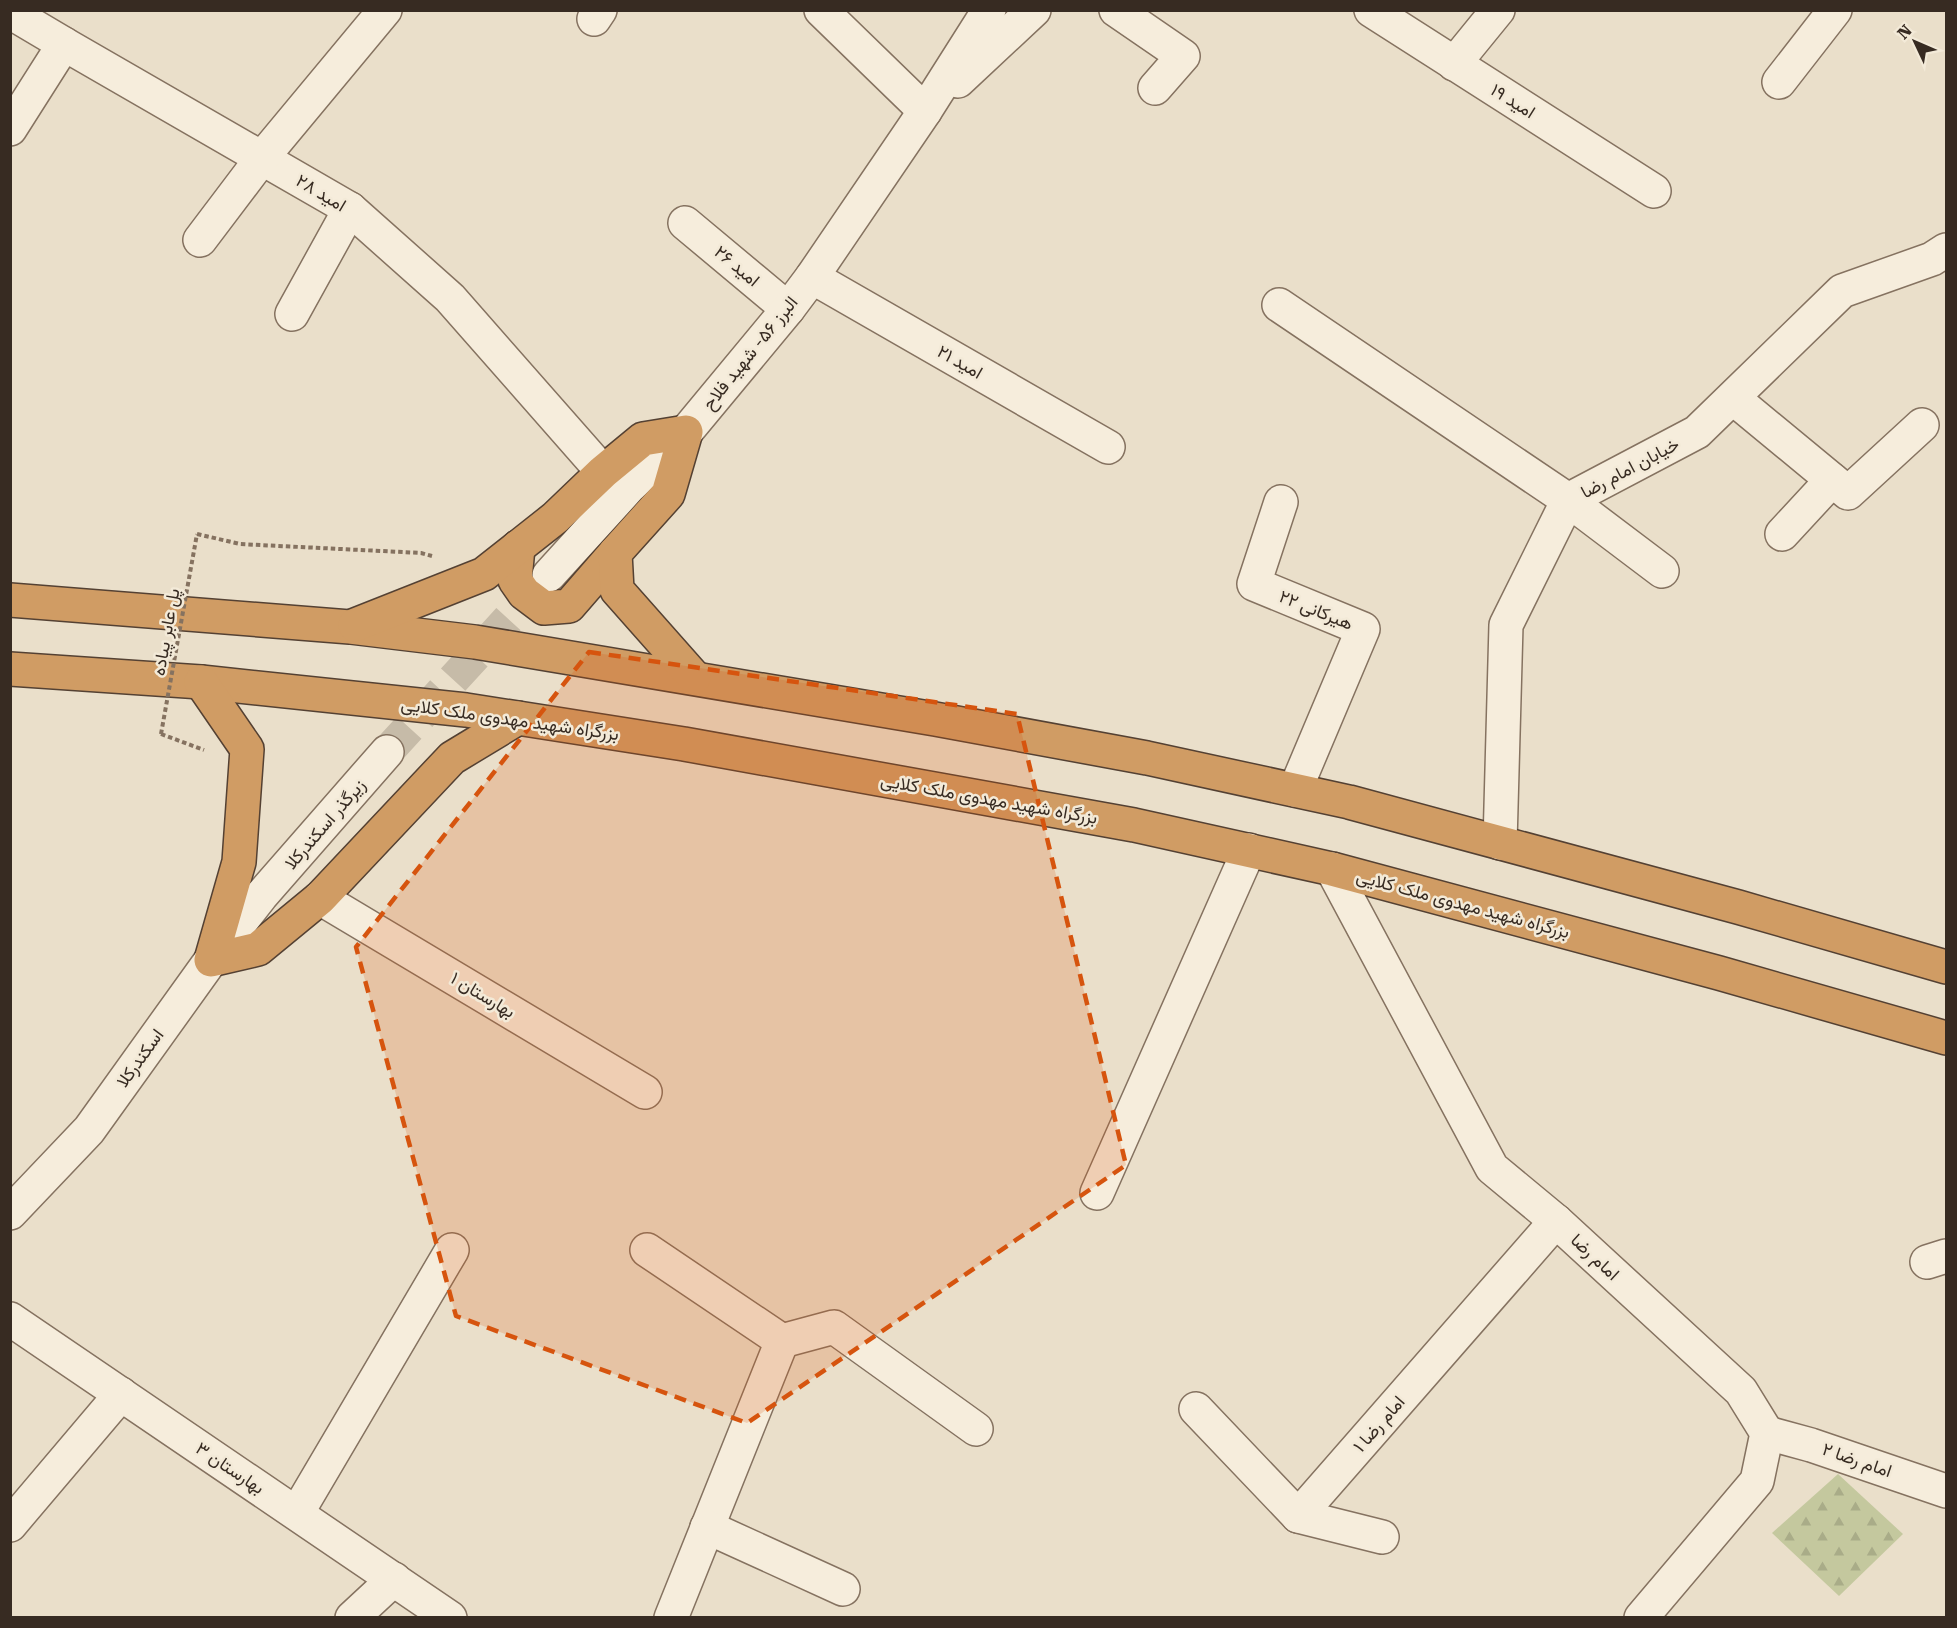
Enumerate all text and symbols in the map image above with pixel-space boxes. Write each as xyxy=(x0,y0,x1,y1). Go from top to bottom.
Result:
north arrow xyxy=(1885,12,1945,72)
text: N xyxy=(1893,21,1916,43)
street label: امید ۱۹ xyxy=(1487,79,1539,122)
street label: امید ۲۸ xyxy=(293,170,350,216)
street label: امید ۲۶ xyxy=(710,241,764,291)
street label: البرز ۵۶- شهید فلاح xyxy=(697,292,803,415)
street label: امید ۲۱ xyxy=(934,340,987,383)
street label: خیابان امام رضا xyxy=(1577,433,1683,504)
street label: هیرکانی ۲۲ xyxy=(1276,585,1356,635)
street label: پل عابر پیاده xyxy=(148,587,185,678)
street label: بزرگراه شهید مهدوی ملک کلایی xyxy=(400,693,620,745)
street label: بزرگراه شهید مهدوی ملک کلایی xyxy=(879,769,1099,829)
street label: زیرگذر اسکندرکلا xyxy=(280,774,370,874)
street label: بزرگراه شهید مهدوی ملک کلایی xyxy=(1354,865,1572,943)
street label: بهارستان ۱ xyxy=(447,967,519,1023)
street label: اسکندرکلا xyxy=(112,1025,168,1091)
street label: امام رضا xyxy=(1566,1229,1624,1286)
street label: امام رضا ۱ xyxy=(1348,1391,1410,1458)
street label: بهارستان ۳ xyxy=(191,1437,269,1499)
street label: امام رضا ۲ xyxy=(1819,1438,1895,1483)

